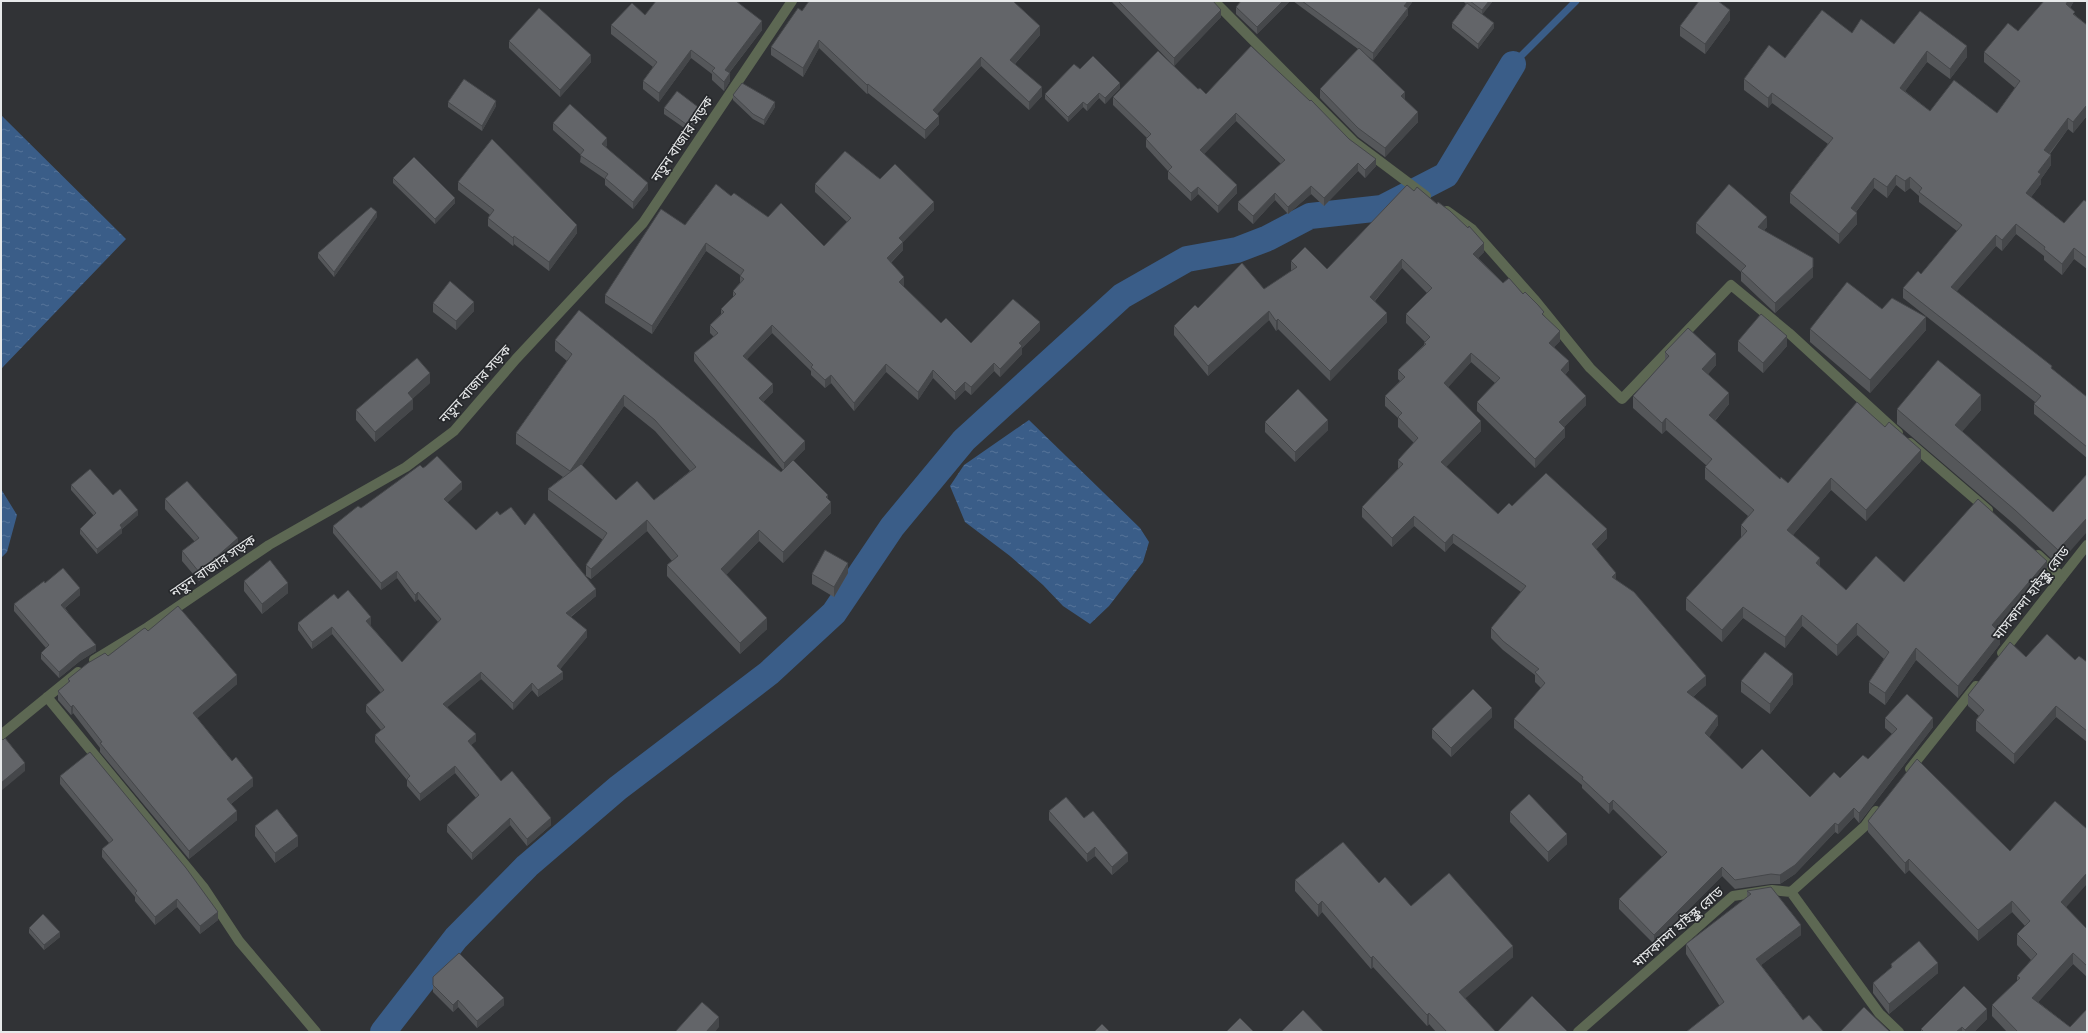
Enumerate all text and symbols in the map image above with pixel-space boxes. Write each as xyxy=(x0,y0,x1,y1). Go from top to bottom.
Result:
street label: নতুন বাজার সড়ক xyxy=(647,93,718,186)
street label: নতুন বাজার সড়ক xyxy=(435,341,516,428)
street label: নতুন বাজার সড়ক xyxy=(167,531,260,602)
street label: মাসকান্দা হাইস্কুল রোড xyxy=(1989,542,2074,644)
street label: মাসকান্দা হাইস্কুল রোড xyxy=(1629,883,1728,972)

